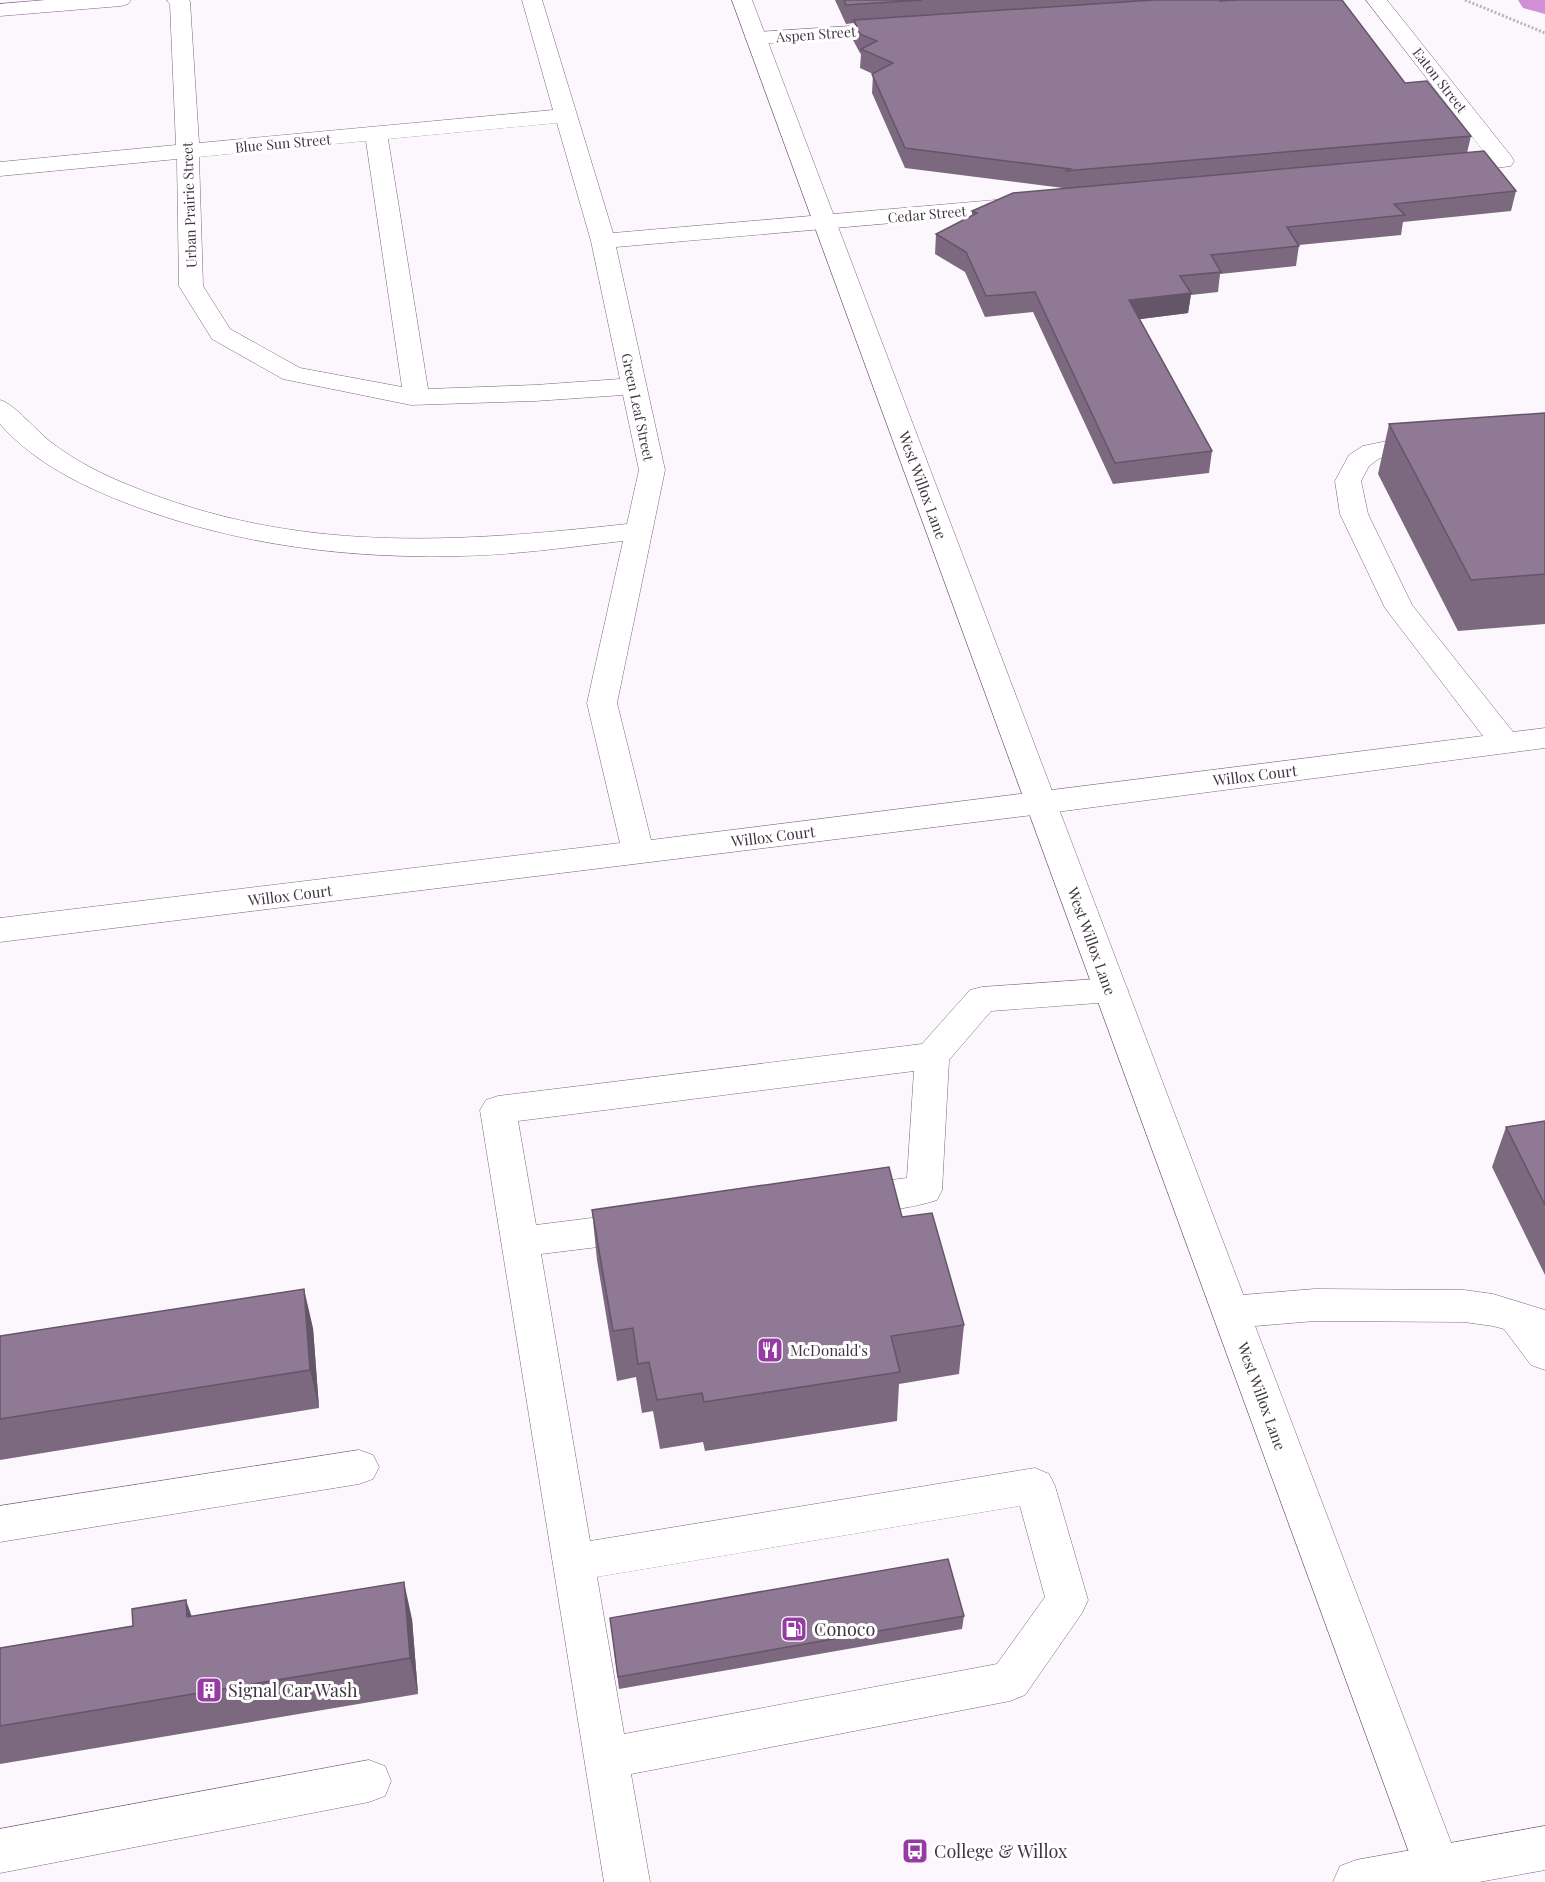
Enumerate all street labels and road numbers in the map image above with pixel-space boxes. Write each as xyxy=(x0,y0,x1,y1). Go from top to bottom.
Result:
street label: Aspen Street xyxy=(775,22,857,46)
street label: Eaton Street xyxy=(1409,44,1472,117)
street label: Blue Sun Street xyxy=(234,129,333,157)
street label: Urban Prairie Street xyxy=(177,141,201,268)
street label: Cedar Street xyxy=(887,201,968,227)
street label: Green Leaf Street xyxy=(617,351,659,464)
street label: West Willox Lane xyxy=(894,427,952,542)
street label: Willox Court xyxy=(1211,760,1299,790)
street label: Willox Court xyxy=(729,821,817,851)
street label: Willox Court xyxy=(246,880,334,910)
street label: West Willox Lane xyxy=(1063,883,1121,998)
street label: West Willox Lane xyxy=(1233,1338,1291,1453)

